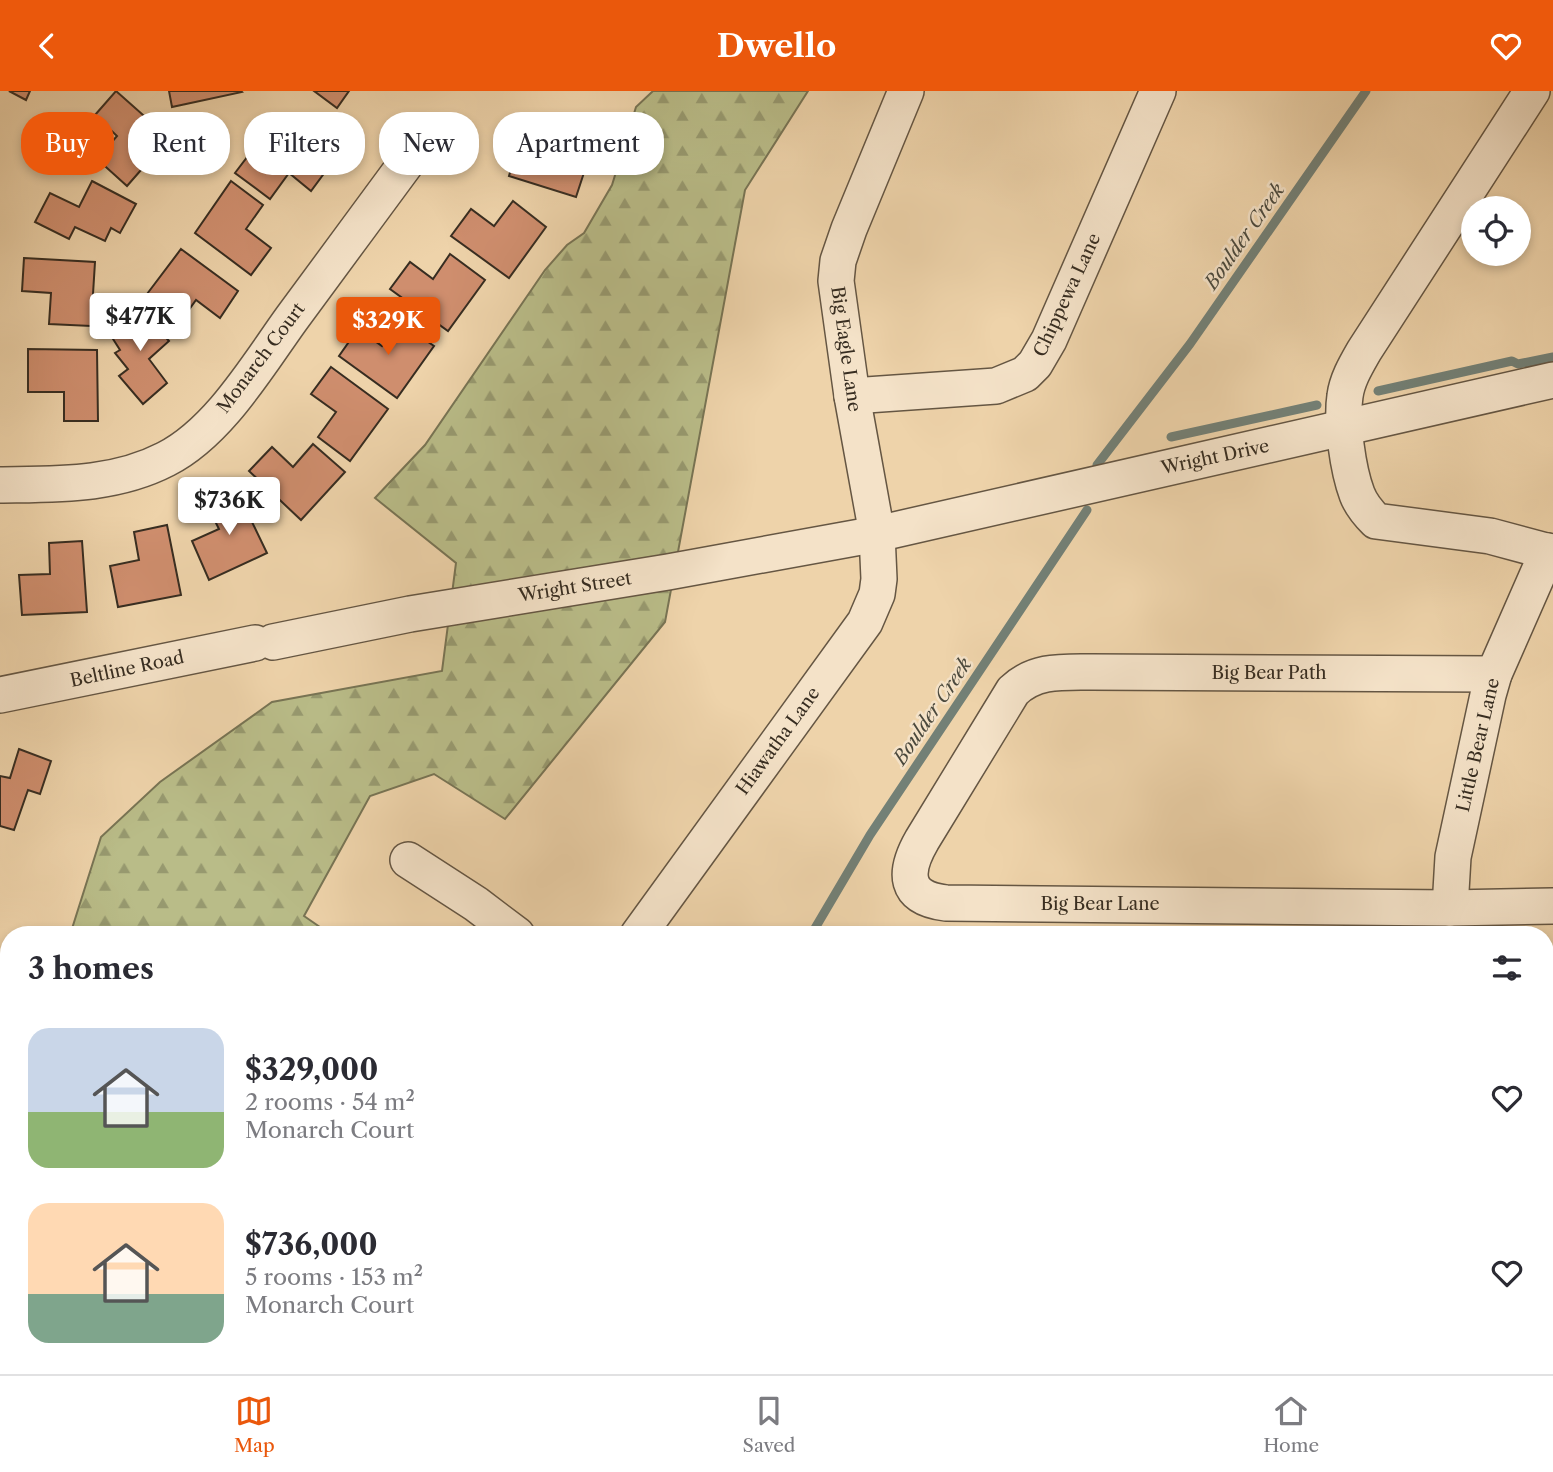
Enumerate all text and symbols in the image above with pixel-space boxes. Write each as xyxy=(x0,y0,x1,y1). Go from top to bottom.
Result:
text: Dwello xyxy=(717,26,836,65)
icon: back xyxy=(28,27,66,65)
icon: heart xyxy=(1487,27,1525,65)
chip: Buy xyxy=(21,112,114,175)
chip: Rent xyxy=(128,112,230,175)
chip: Filters xyxy=(244,112,365,175)
chip: New xyxy=(379,112,479,175)
chip: Apartment xyxy=(493,112,664,175)
water label: Boulder Creek xyxy=(1198,179,1289,295)
map controls xyxy=(1461,196,1531,266)
button: locate xyxy=(1461,196,1531,266)
street label: Chippewa Lane xyxy=(1029,230,1105,360)
street label: Big Eagle Lane xyxy=(826,285,866,413)
pin: $477K xyxy=(91,293,189,353)
pin: $329K xyxy=(339,297,437,357)
street label: Monarch Court xyxy=(212,298,310,417)
text: $477K xyxy=(106,302,174,330)
text: $329K xyxy=(352,306,424,334)
street label: Wright Drive xyxy=(1158,435,1271,479)
pin: $736K xyxy=(180,477,278,537)
text: $736K xyxy=(194,486,264,514)
street label: Wright Street xyxy=(516,567,634,607)
street label: Beltline Road xyxy=(68,646,186,692)
water label: Boulder Creek xyxy=(887,654,977,771)
street label: Big Bear Path xyxy=(1211,662,1327,684)
street label: Little Bear Lane xyxy=(1452,676,1504,814)
street label: Hiawatha Lane xyxy=(731,683,825,799)
street label: Big Bear Lane xyxy=(1040,893,1160,915)
icon: filters xyxy=(1488,949,1526,987)
text: 3 homes xyxy=(28,950,154,987)
text: $329,000 xyxy=(245,1051,378,1088)
icon: home xyxy=(84,1056,168,1140)
icon: heart xyxy=(1488,1079,1526,1117)
text: 2 rooms · 54 m² xyxy=(245,1088,415,1116)
text: Monarch Court xyxy=(245,1116,414,1144)
text: $736,000 xyxy=(245,1226,378,1263)
icon: home xyxy=(84,1231,168,1315)
icon: heart xyxy=(1488,1254,1526,1292)
text: 5 rooms · 153 m² xyxy=(245,1263,423,1291)
text: Monarch Court xyxy=(245,1291,414,1319)
tab: Map xyxy=(234,1392,275,1457)
tab: Saved xyxy=(743,1392,795,1457)
tab: Home xyxy=(1263,1392,1319,1457)

